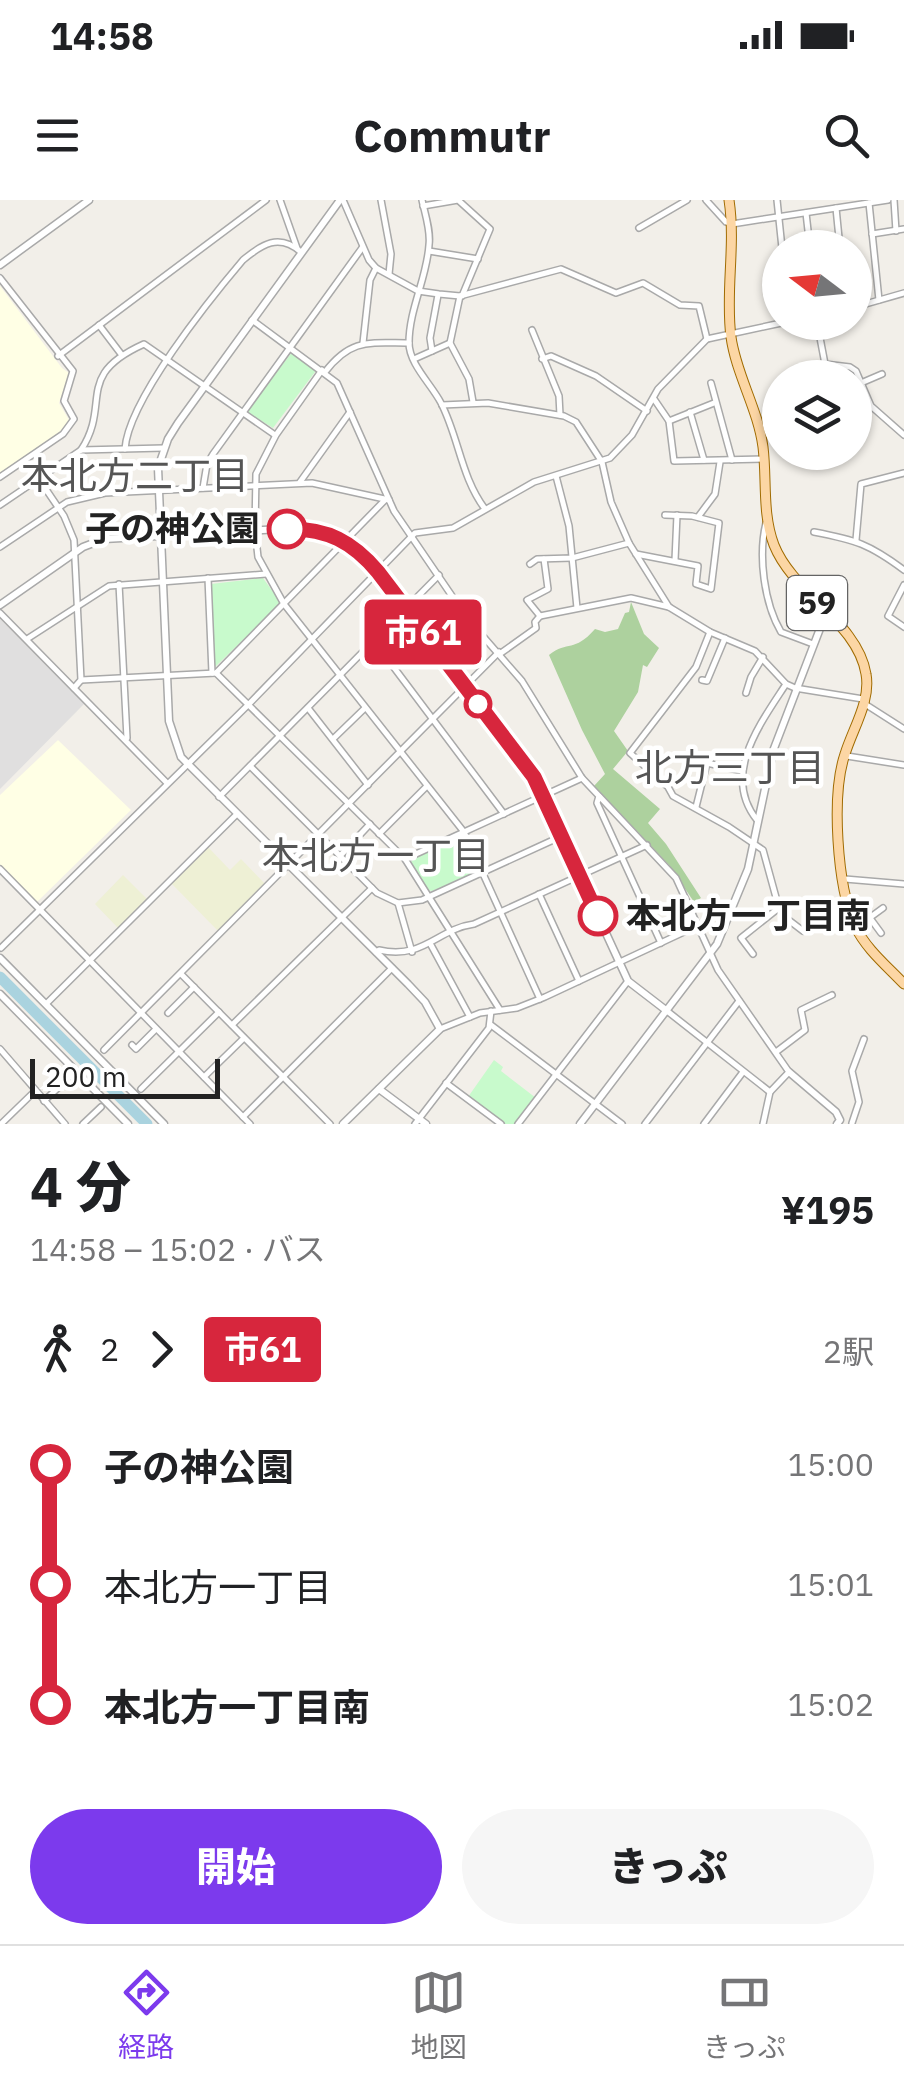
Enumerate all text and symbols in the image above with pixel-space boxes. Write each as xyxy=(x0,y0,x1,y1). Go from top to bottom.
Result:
text: 14:58 xyxy=(50,11,154,60)
text: Commutr xyxy=(353,106,551,164)
icon: menu xyxy=(30,108,85,163)
icon: search xyxy=(819,108,874,163)
north arrow xyxy=(762,230,872,340)
map controls xyxy=(762,230,872,470)
button: layers xyxy=(762,360,872,470)
district label: 本北方二丁目 xyxy=(21,450,249,499)
place label: 子の神公園 xyxy=(85,505,260,551)
marker: 子の神公園 xyxy=(268,510,306,548)
road number: 59 xyxy=(787,576,847,630)
line badge: 市61 xyxy=(366,600,480,664)
text: 市61 xyxy=(384,609,462,655)
unlabelled marker xyxy=(465,691,491,717)
district label: 北方三丁目 xyxy=(635,742,825,791)
district label: 本北方一丁目 xyxy=(262,830,490,879)
place label: 本北方一丁目南 xyxy=(626,892,871,938)
marker: 本北方一丁目南 xyxy=(579,897,617,935)
scale bar xyxy=(30,1054,220,1098)
text: 200 m xyxy=(45,1058,126,1095)
text: 4 分 xyxy=(30,1151,131,1222)
text: ¥195 xyxy=(781,1185,874,1234)
text: 14:58 – 15:02 · バス xyxy=(30,1228,326,1270)
icon: walk xyxy=(30,1322,85,1377)
icon: forward xyxy=(134,1322,189,1377)
text: 市61 xyxy=(224,1326,301,1372)
text: 2 xyxy=(100,1328,119,1370)
text: 2駅 xyxy=(823,1330,874,1372)
text: 子の神公園 xyxy=(104,1442,294,1491)
text: 15:00 xyxy=(788,1443,874,1485)
text: 本北方一丁目 xyxy=(104,1562,332,1611)
text: 15:01 xyxy=(788,1563,874,1605)
text: 本北方一丁目南 xyxy=(104,1682,370,1731)
text: 15:02 xyxy=(788,1683,874,1725)
button: 開始 xyxy=(30,1809,442,1924)
button: きっぷ xyxy=(462,1809,874,1924)
tab: 経路 xyxy=(118,1965,174,2065)
tab: 地図 xyxy=(411,1965,467,2065)
tab: きっぷ xyxy=(703,1965,786,2065)

